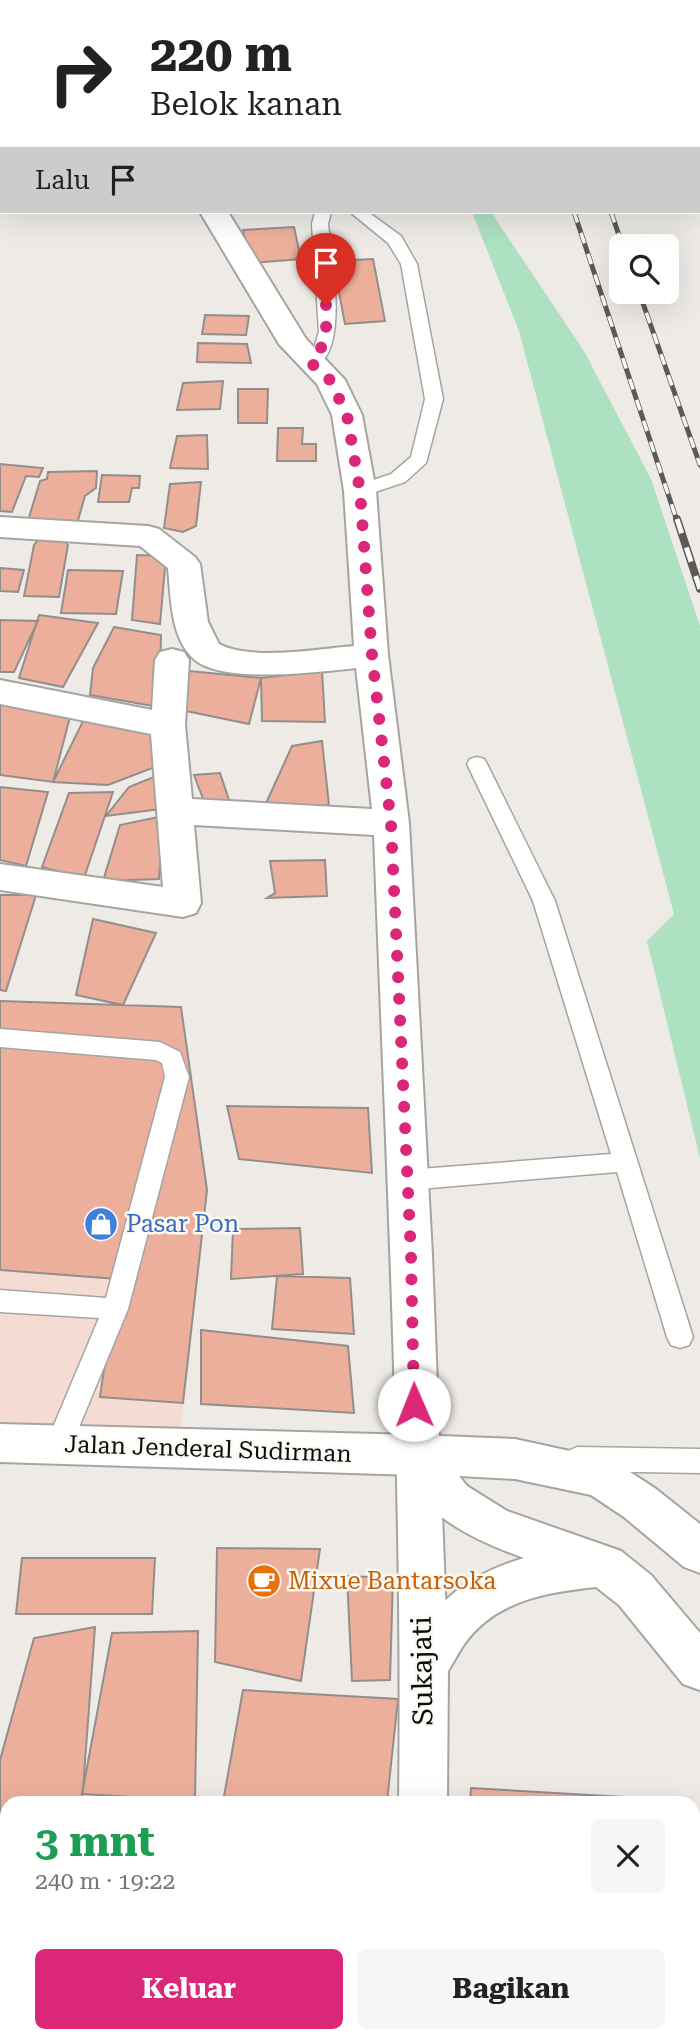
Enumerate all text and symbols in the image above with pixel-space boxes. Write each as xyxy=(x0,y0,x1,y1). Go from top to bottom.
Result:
text: 220 m xyxy=(150,26,292,83)
icon: right xyxy=(35,28,126,119)
text: Belok kanan xyxy=(150,85,342,123)
icon: arrive xyxy=(104,161,142,199)
text: Lalu xyxy=(35,165,90,195)
pin xyxy=(296,233,356,305)
map controls xyxy=(609,234,679,304)
button: search xyxy=(609,234,679,304)
icon: arrive xyxy=(307,244,345,282)
shop icon: Pasar Pon xyxy=(82,1205,120,1243)
place label: Pasar Pon xyxy=(126,1210,239,1238)
position arrow xyxy=(377,1368,451,1442)
street label: Jalan Jenderal Sudirman xyxy=(64,1430,352,1468)
cafe icon: Mixue Bantarsoka xyxy=(245,1562,283,1600)
place label: Mixue Bantarsoka xyxy=(288,1567,496,1595)
street label: Sukajati xyxy=(405,1616,439,1726)
text: 3 mnt xyxy=(35,1817,155,1866)
button: close xyxy=(591,1819,665,1893)
text: 240 m · 19:22 xyxy=(35,1868,175,1895)
button: Keluar xyxy=(35,1949,343,2029)
button: Bagikan xyxy=(357,1949,665,2029)

